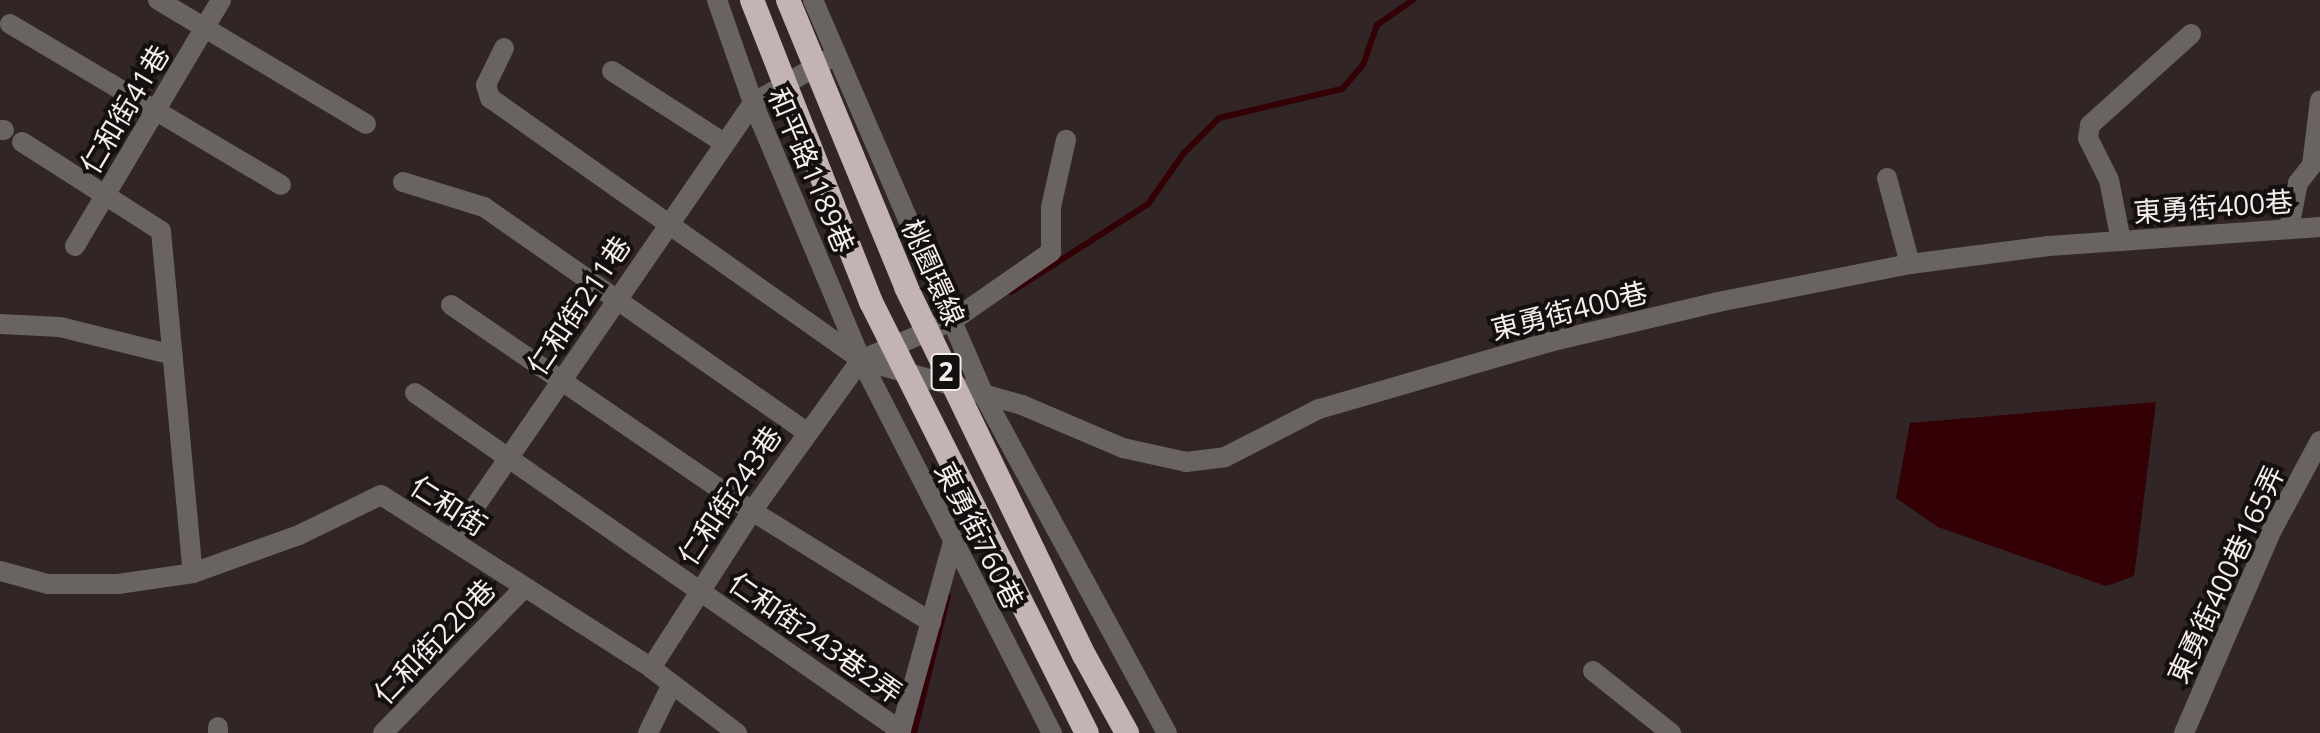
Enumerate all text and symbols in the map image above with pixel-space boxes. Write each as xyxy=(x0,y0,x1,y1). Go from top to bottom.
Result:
street label: 仁和街41巷 xyxy=(73,39,175,179)
street label: 和平路1189巷 xyxy=(762,82,862,258)
street label: 東勇街400巷 xyxy=(2132,184,2294,228)
street label: 桃園環線 xyxy=(896,214,972,330)
street label: 仁和街211巷 xyxy=(519,229,637,381)
street label: 東勇街400巷 xyxy=(1487,274,1651,346)
road number: 2 xyxy=(930,350,962,394)
street label: 仁和街243巷 xyxy=(670,419,788,571)
street label: 東勇街760巷 xyxy=(929,456,1031,614)
street label: 東勇街400巷165弄 xyxy=(2160,460,2290,688)
street label: 仁和街 xyxy=(405,468,493,542)
street label: 仁和街243巷2弄 xyxy=(723,565,909,709)
street label: 仁和街220巷 xyxy=(366,572,502,710)

